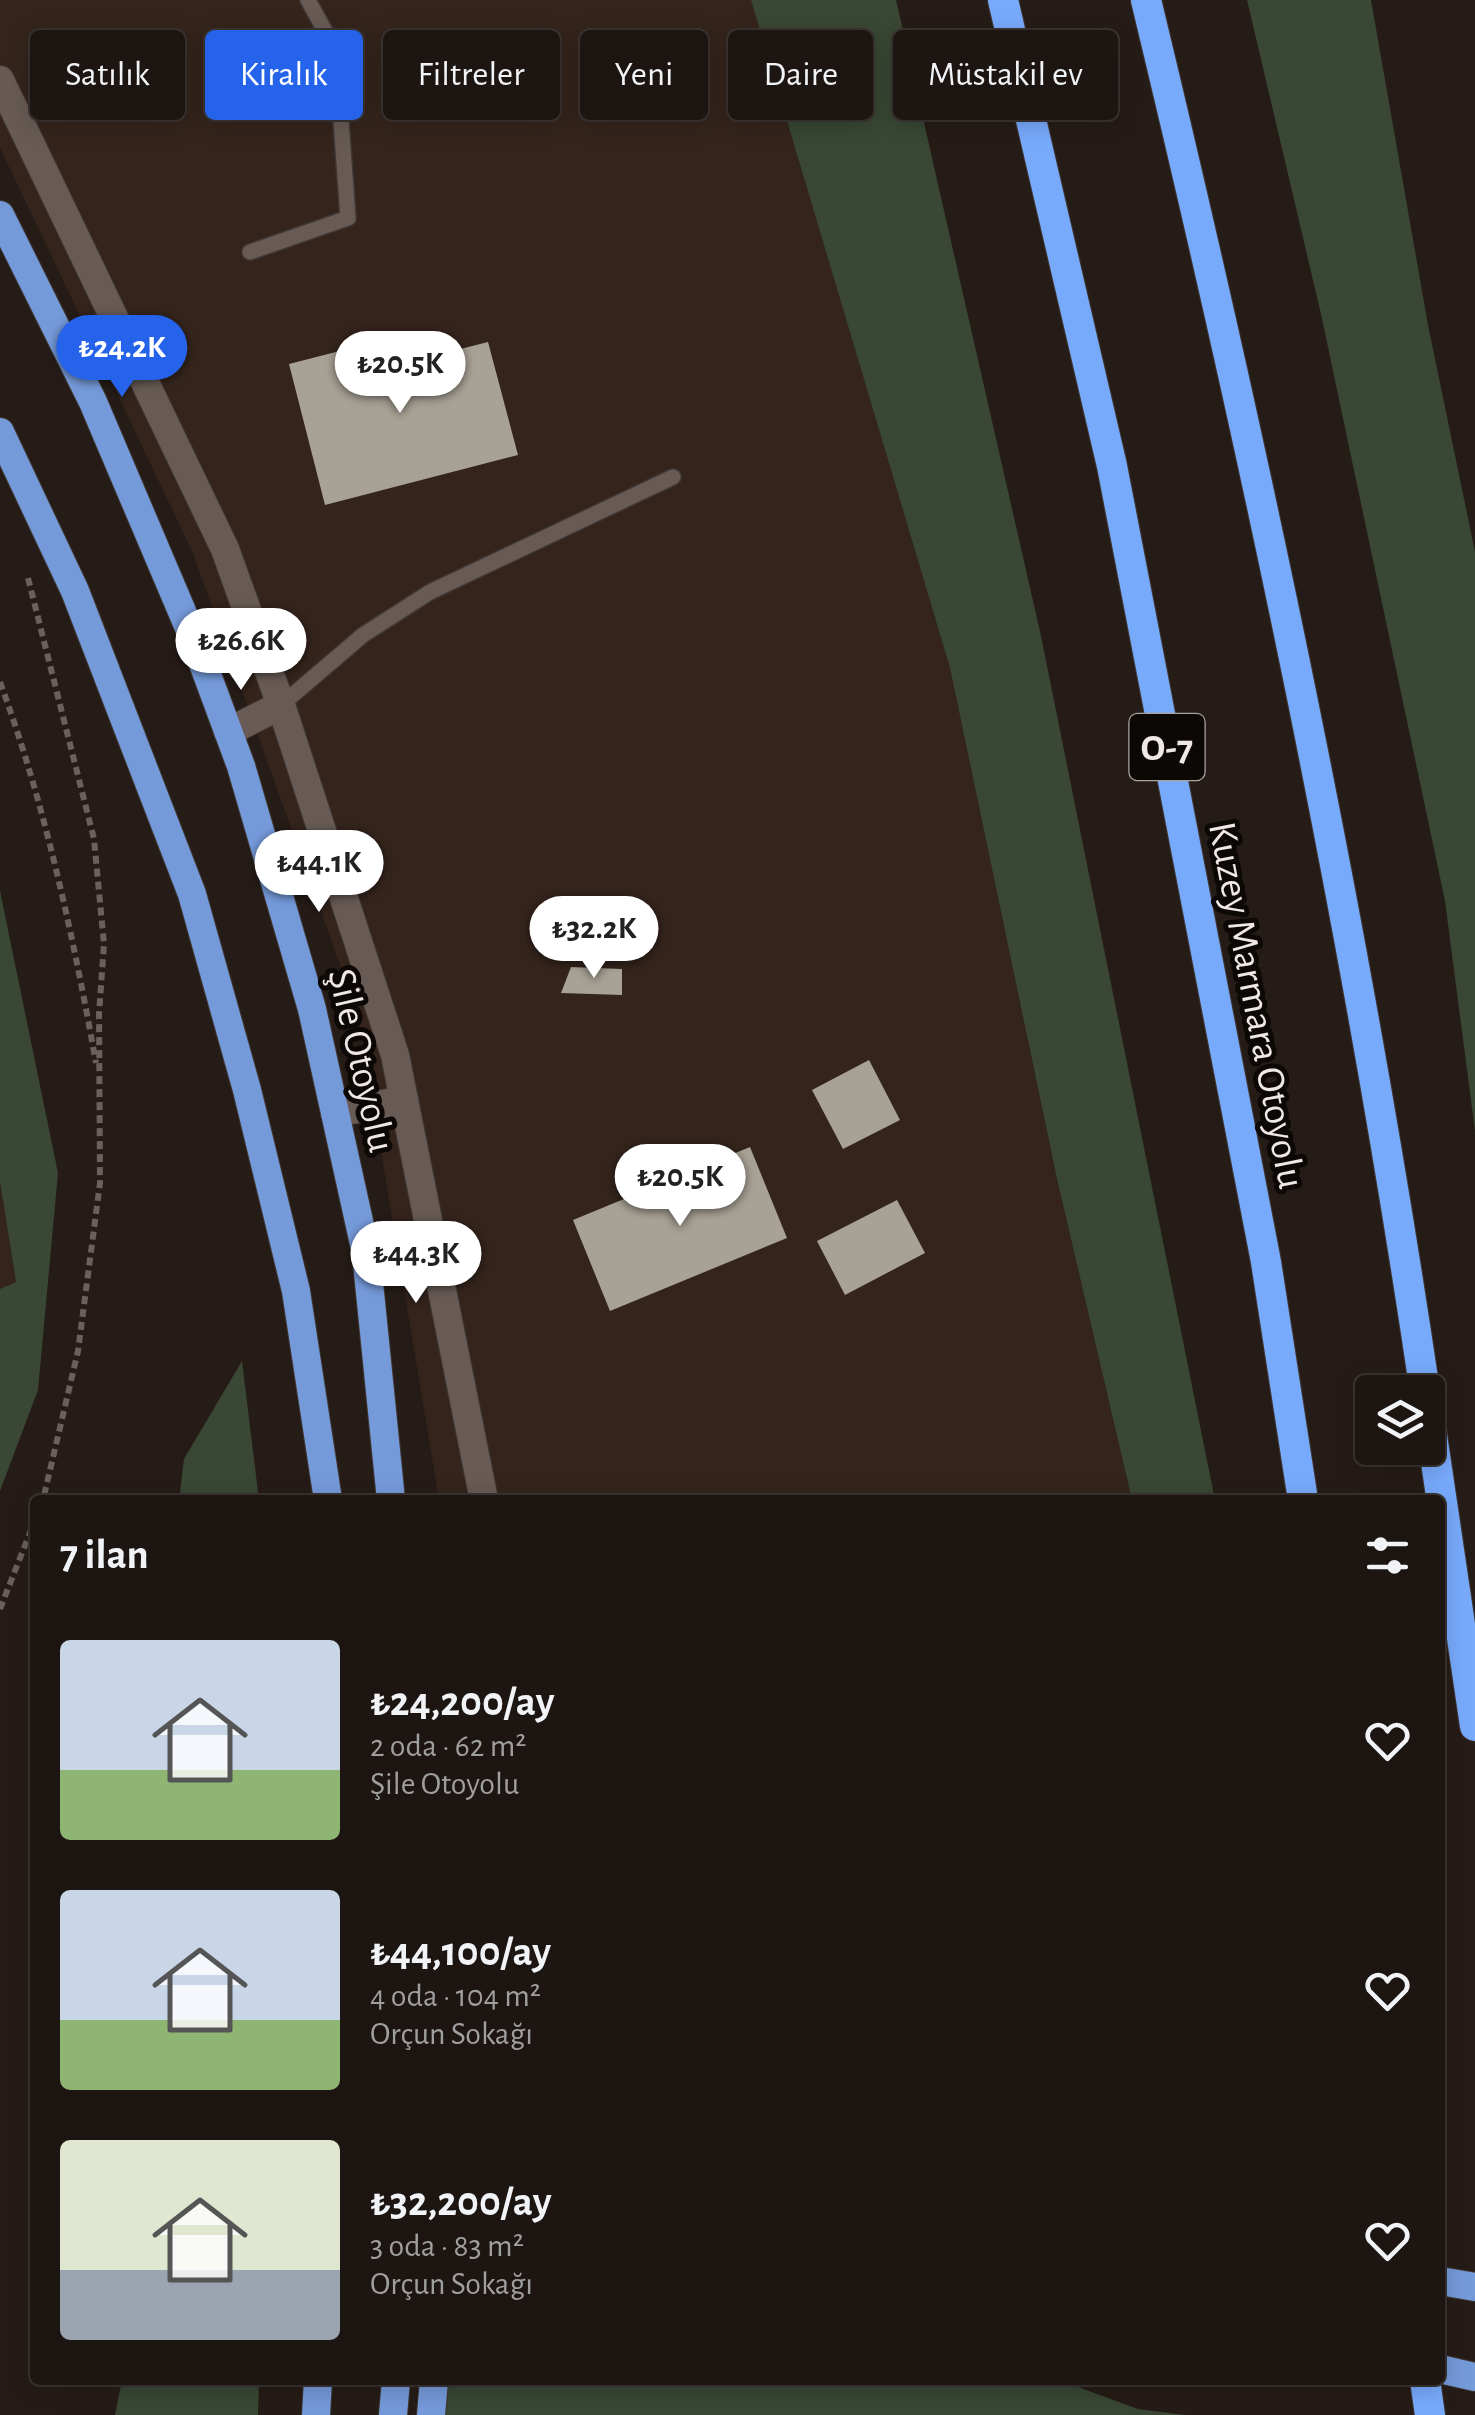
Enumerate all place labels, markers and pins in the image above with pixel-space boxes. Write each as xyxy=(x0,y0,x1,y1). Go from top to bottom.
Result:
pin: ₺24.2K xyxy=(41,315,203,400)
pin: ₺20.5K xyxy=(319,331,481,416)
pin: ₺26.6K xyxy=(160,608,322,693)
pin: ₺44.1K xyxy=(238,830,400,915)
pin: ₺32.2K xyxy=(513,896,675,981)
pin: ₺20.5K xyxy=(599,1144,761,1229)
pin: ₺44.3K xyxy=(335,1221,497,1306)

